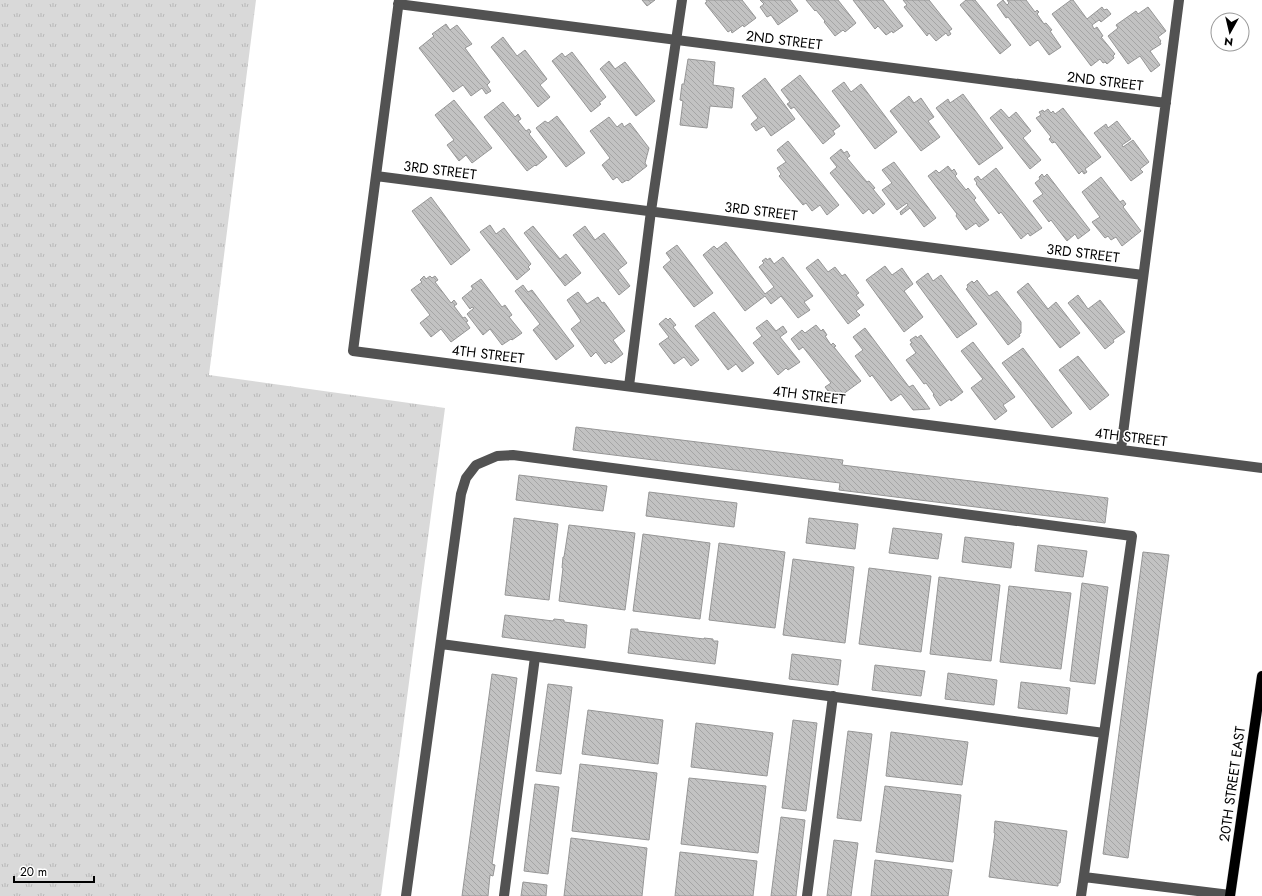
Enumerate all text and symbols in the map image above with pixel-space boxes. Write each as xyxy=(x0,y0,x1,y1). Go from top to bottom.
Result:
north arrow xyxy=(1210,12,1250,52)
street label: 2ND STREET xyxy=(745,25,824,55)
text: N xyxy=(1223,33,1234,50)
street label: 2ND STREET xyxy=(1066,66,1145,96)
street label: 3RD STREET xyxy=(402,156,478,184)
street label: 3RD STREET xyxy=(723,197,799,225)
street label: 3RD STREET xyxy=(1045,239,1121,267)
street label: 4TH STREET xyxy=(451,340,526,368)
street label: 4TH STREET xyxy=(772,381,847,409)
street label: 4TH STREET xyxy=(1094,423,1169,451)
street label: 20TH STREET EAST xyxy=(1214,725,1250,843)
scale bar xyxy=(14,858,94,884)
text: 20 m xyxy=(20,863,47,881)

